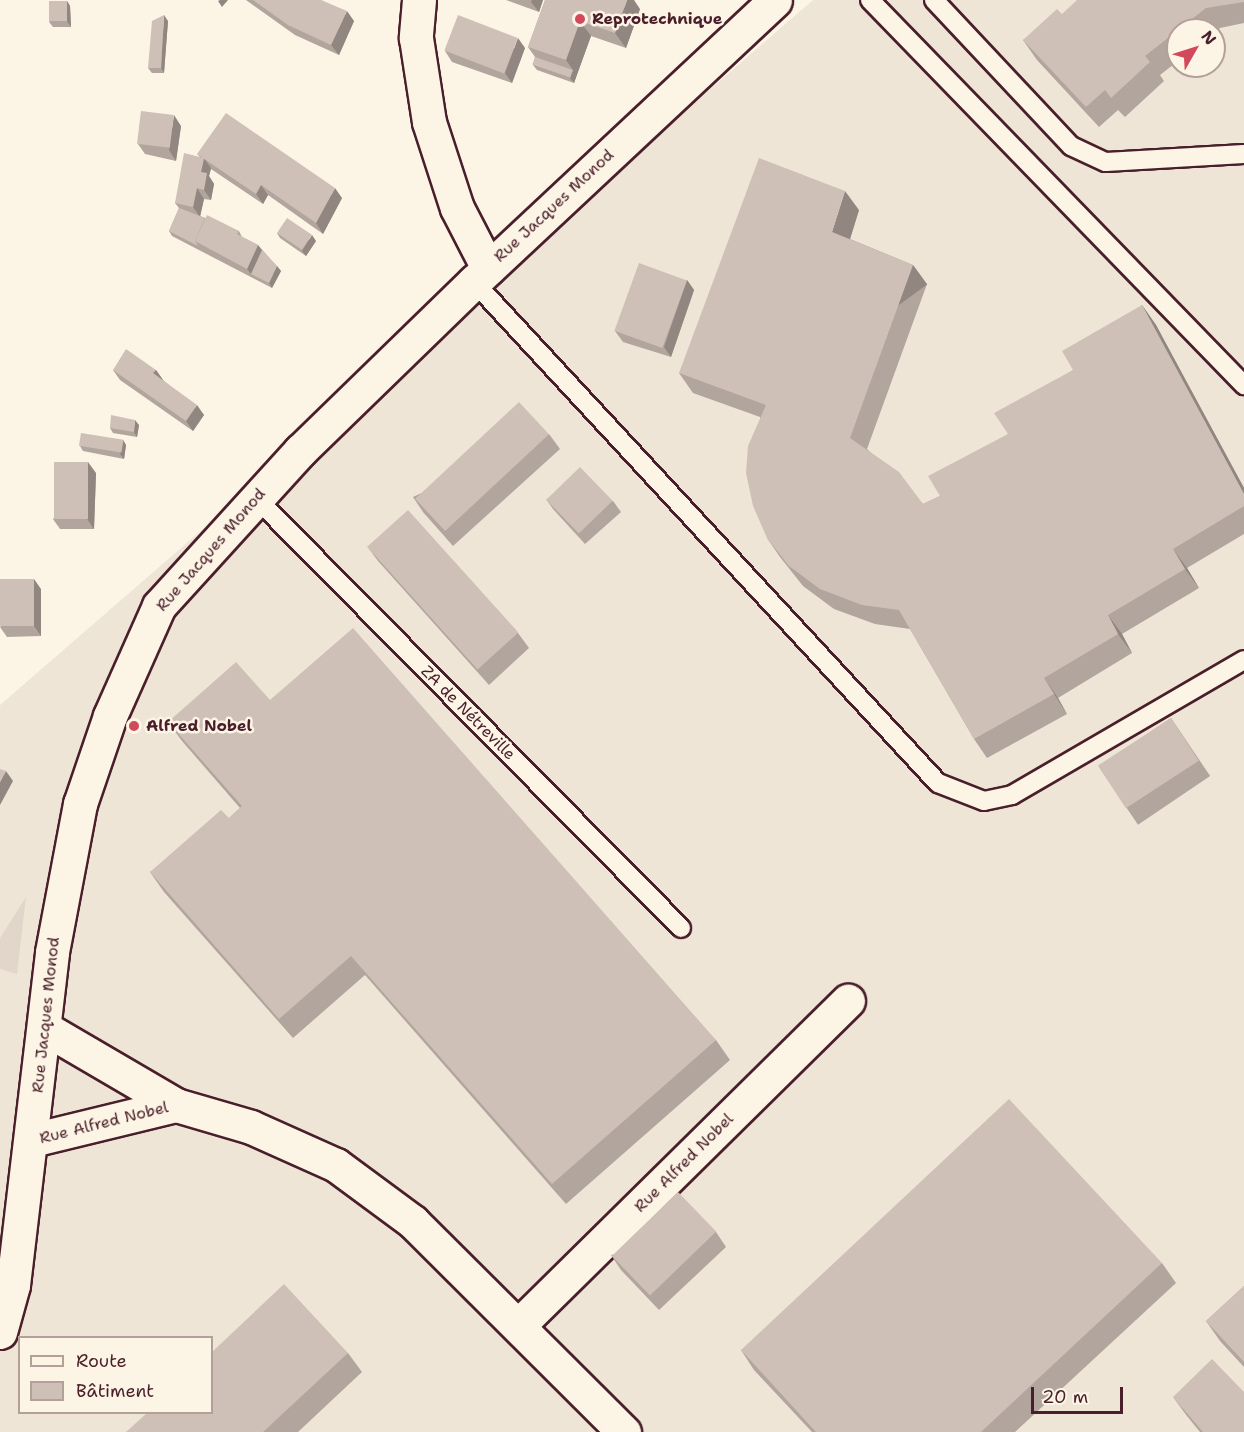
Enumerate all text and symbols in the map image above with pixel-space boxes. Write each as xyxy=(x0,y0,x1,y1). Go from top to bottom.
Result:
place label: Reprotechnique xyxy=(592,9,722,29)
marker: Reprotechnique xyxy=(573,12,587,26)
north arrow xyxy=(1166,18,1226,78)
text: N xyxy=(1197,26,1221,49)
street label: Rue Jacques Monod xyxy=(490,146,618,266)
street label: Rue Jacques Monod xyxy=(152,485,270,615)
street label: ZA de Nétreville xyxy=(417,662,519,764)
place label: Alfred Nobel xyxy=(146,716,252,736)
marker: Alfred Nobel xyxy=(127,719,141,733)
street label: Rue Jacques Monod xyxy=(28,936,64,1094)
street label: Rue Alfred Nobel xyxy=(38,1098,170,1148)
street label: Rue Alfred Nobel xyxy=(630,1109,738,1217)
legend xyxy=(18,1336,213,1414)
text: Route xyxy=(76,1349,127,1373)
scale bar xyxy=(1034,1375,1126,1413)
text: Bâtiment xyxy=(76,1379,154,1403)
text: 20 m xyxy=(1042,1385,1088,1409)

